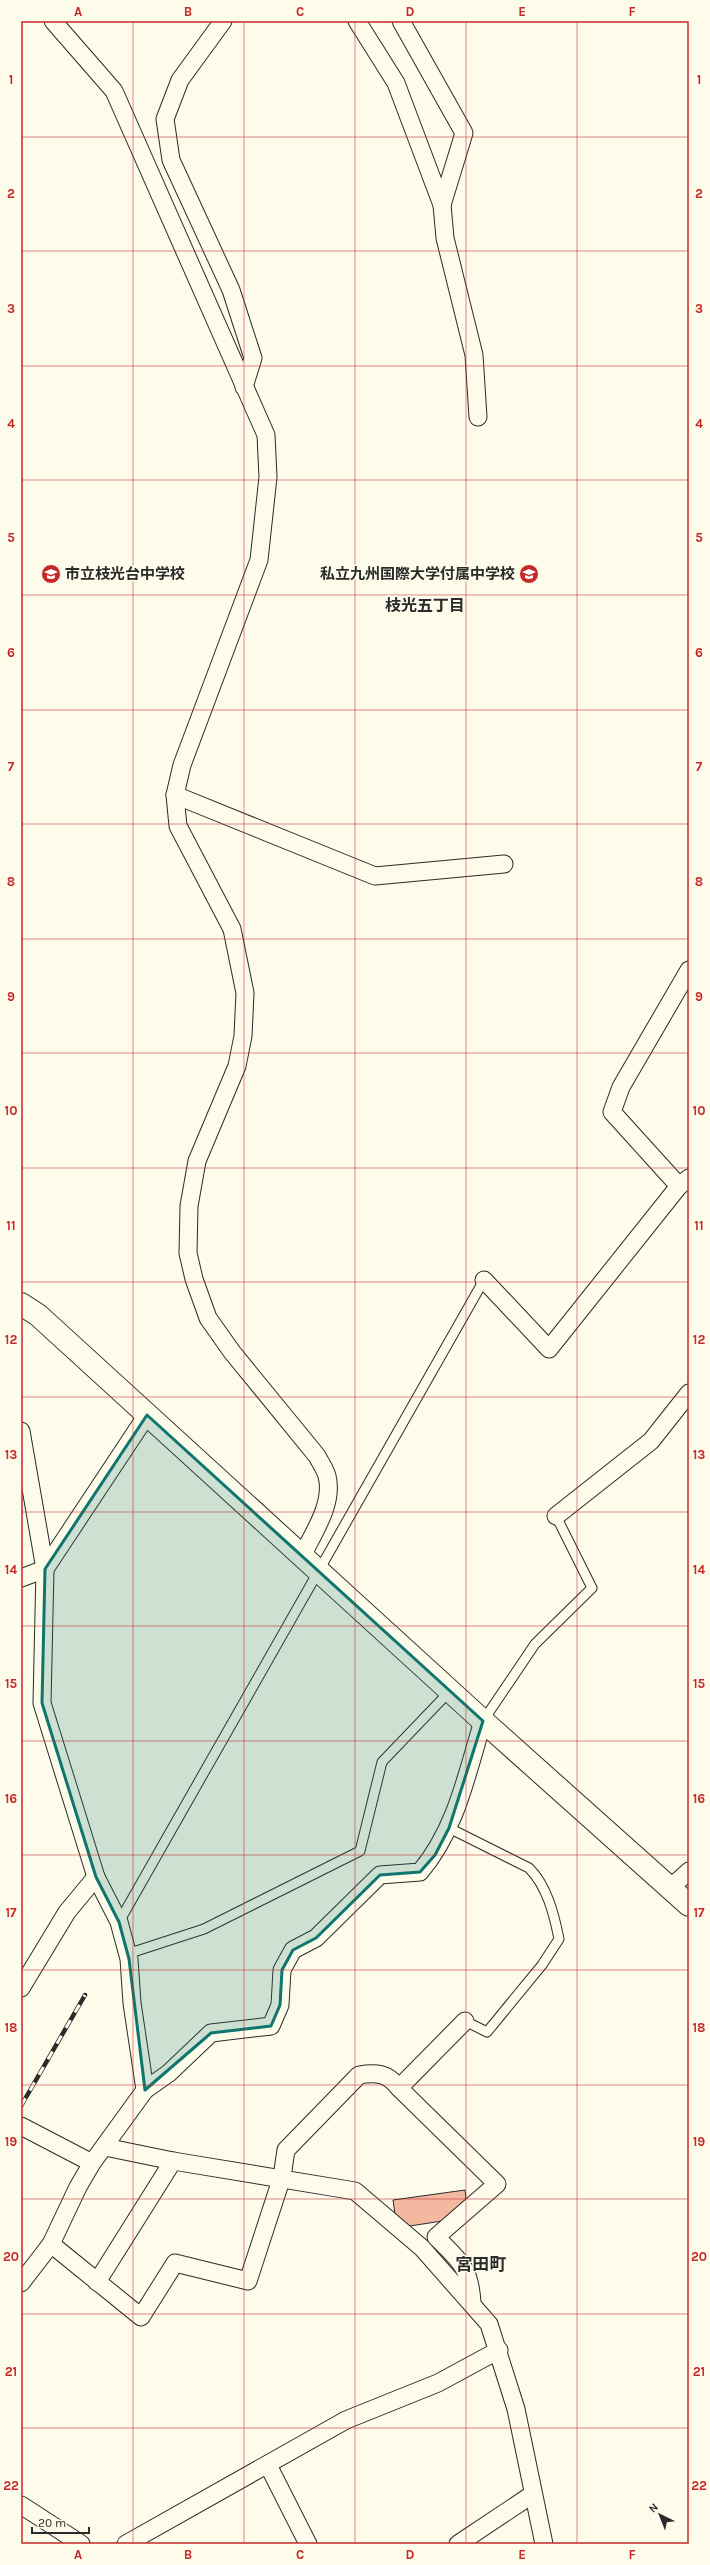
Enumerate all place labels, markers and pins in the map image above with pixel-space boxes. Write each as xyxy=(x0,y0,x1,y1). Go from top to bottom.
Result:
school or university icon: 市立枝光台中学校 xyxy=(40,563,62,585)
school or university icon: 私立九州国際大学付属中学校 xyxy=(518,563,540,585)
place label: 市立枝光台中学校 xyxy=(65,565,185,583)
place label: 私立九州国際大学付属中学校 xyxy=(320,565,515,583)

